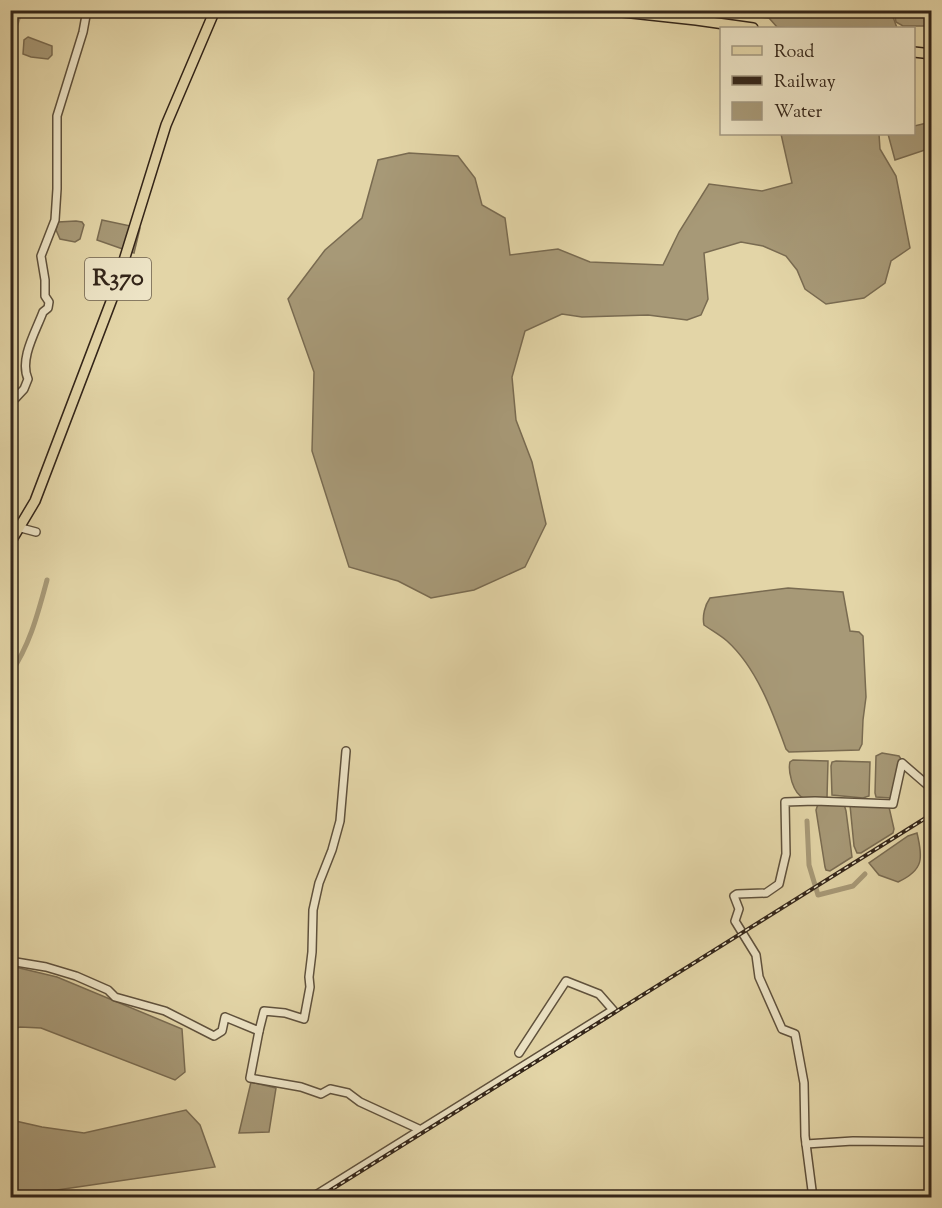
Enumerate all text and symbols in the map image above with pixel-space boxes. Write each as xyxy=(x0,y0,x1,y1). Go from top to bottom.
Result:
legend xyxy=(720,27,915,135)
text: Road xyxy=(774,40,814,66)
text: Railway xyxy=(774,70,836,96)
text: Water xyxy=(774,100,823,126)
road number: R370 xyxy=(85,258,151,300)

